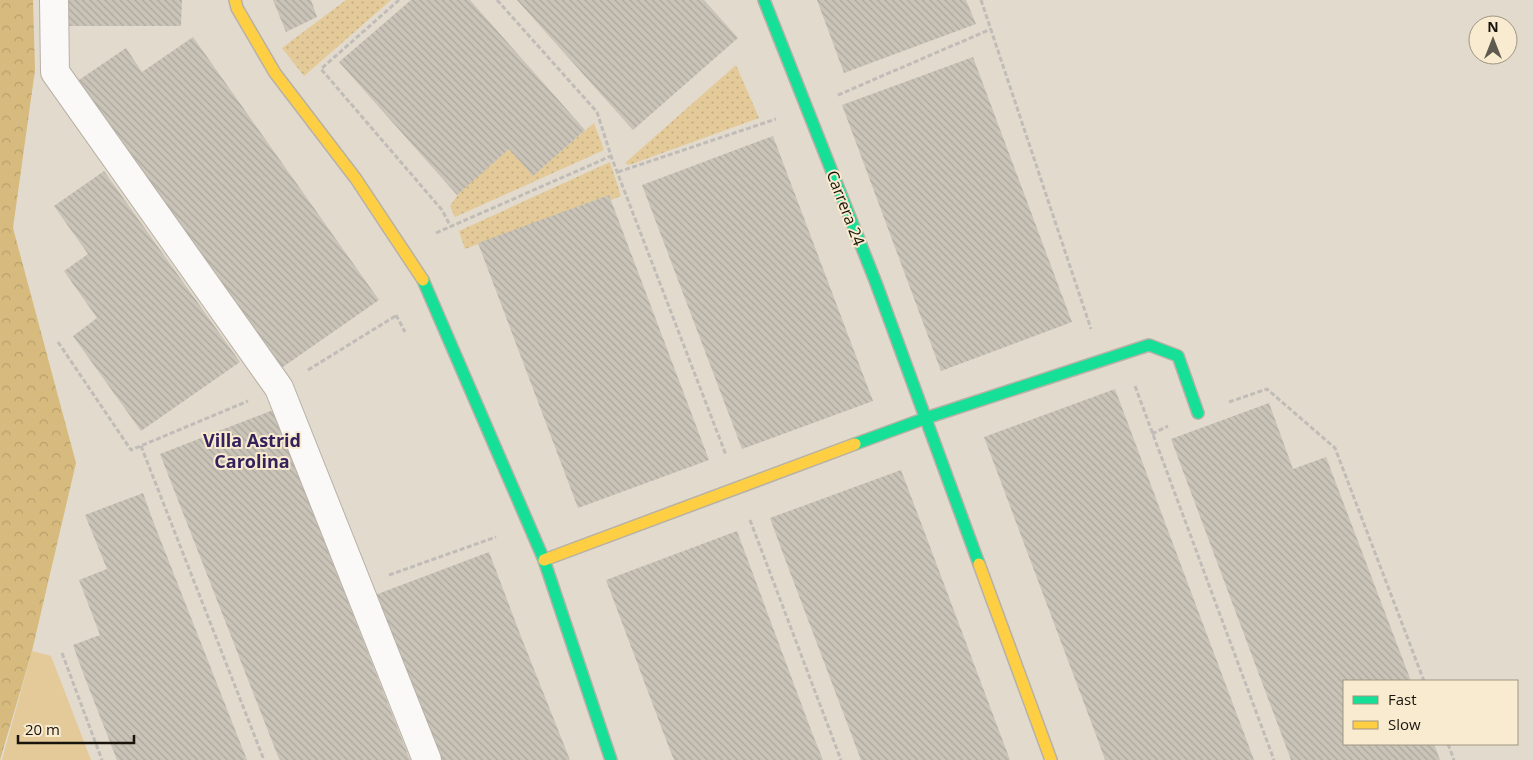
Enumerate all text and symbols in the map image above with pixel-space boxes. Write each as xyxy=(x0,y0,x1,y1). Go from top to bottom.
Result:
north arrow xyxy=(1468,15,1518,65)
text: N xyxy=(1487,17,1499,36)
street label: Carrera 24 xyxy=(822,167,870,249)
district label: Villa Astrid Carolina xyxy=(203,428,301,473)
legend xyxy=(1343,680,1518,745)
text: Fast xyxy=(1388,689,1417,709)
scale bar xyxy=(18,712,134,744)
text: Slow xyxy=(1388,714,1421,734)
text: 20 m xyxy=(25,719,60,739)

